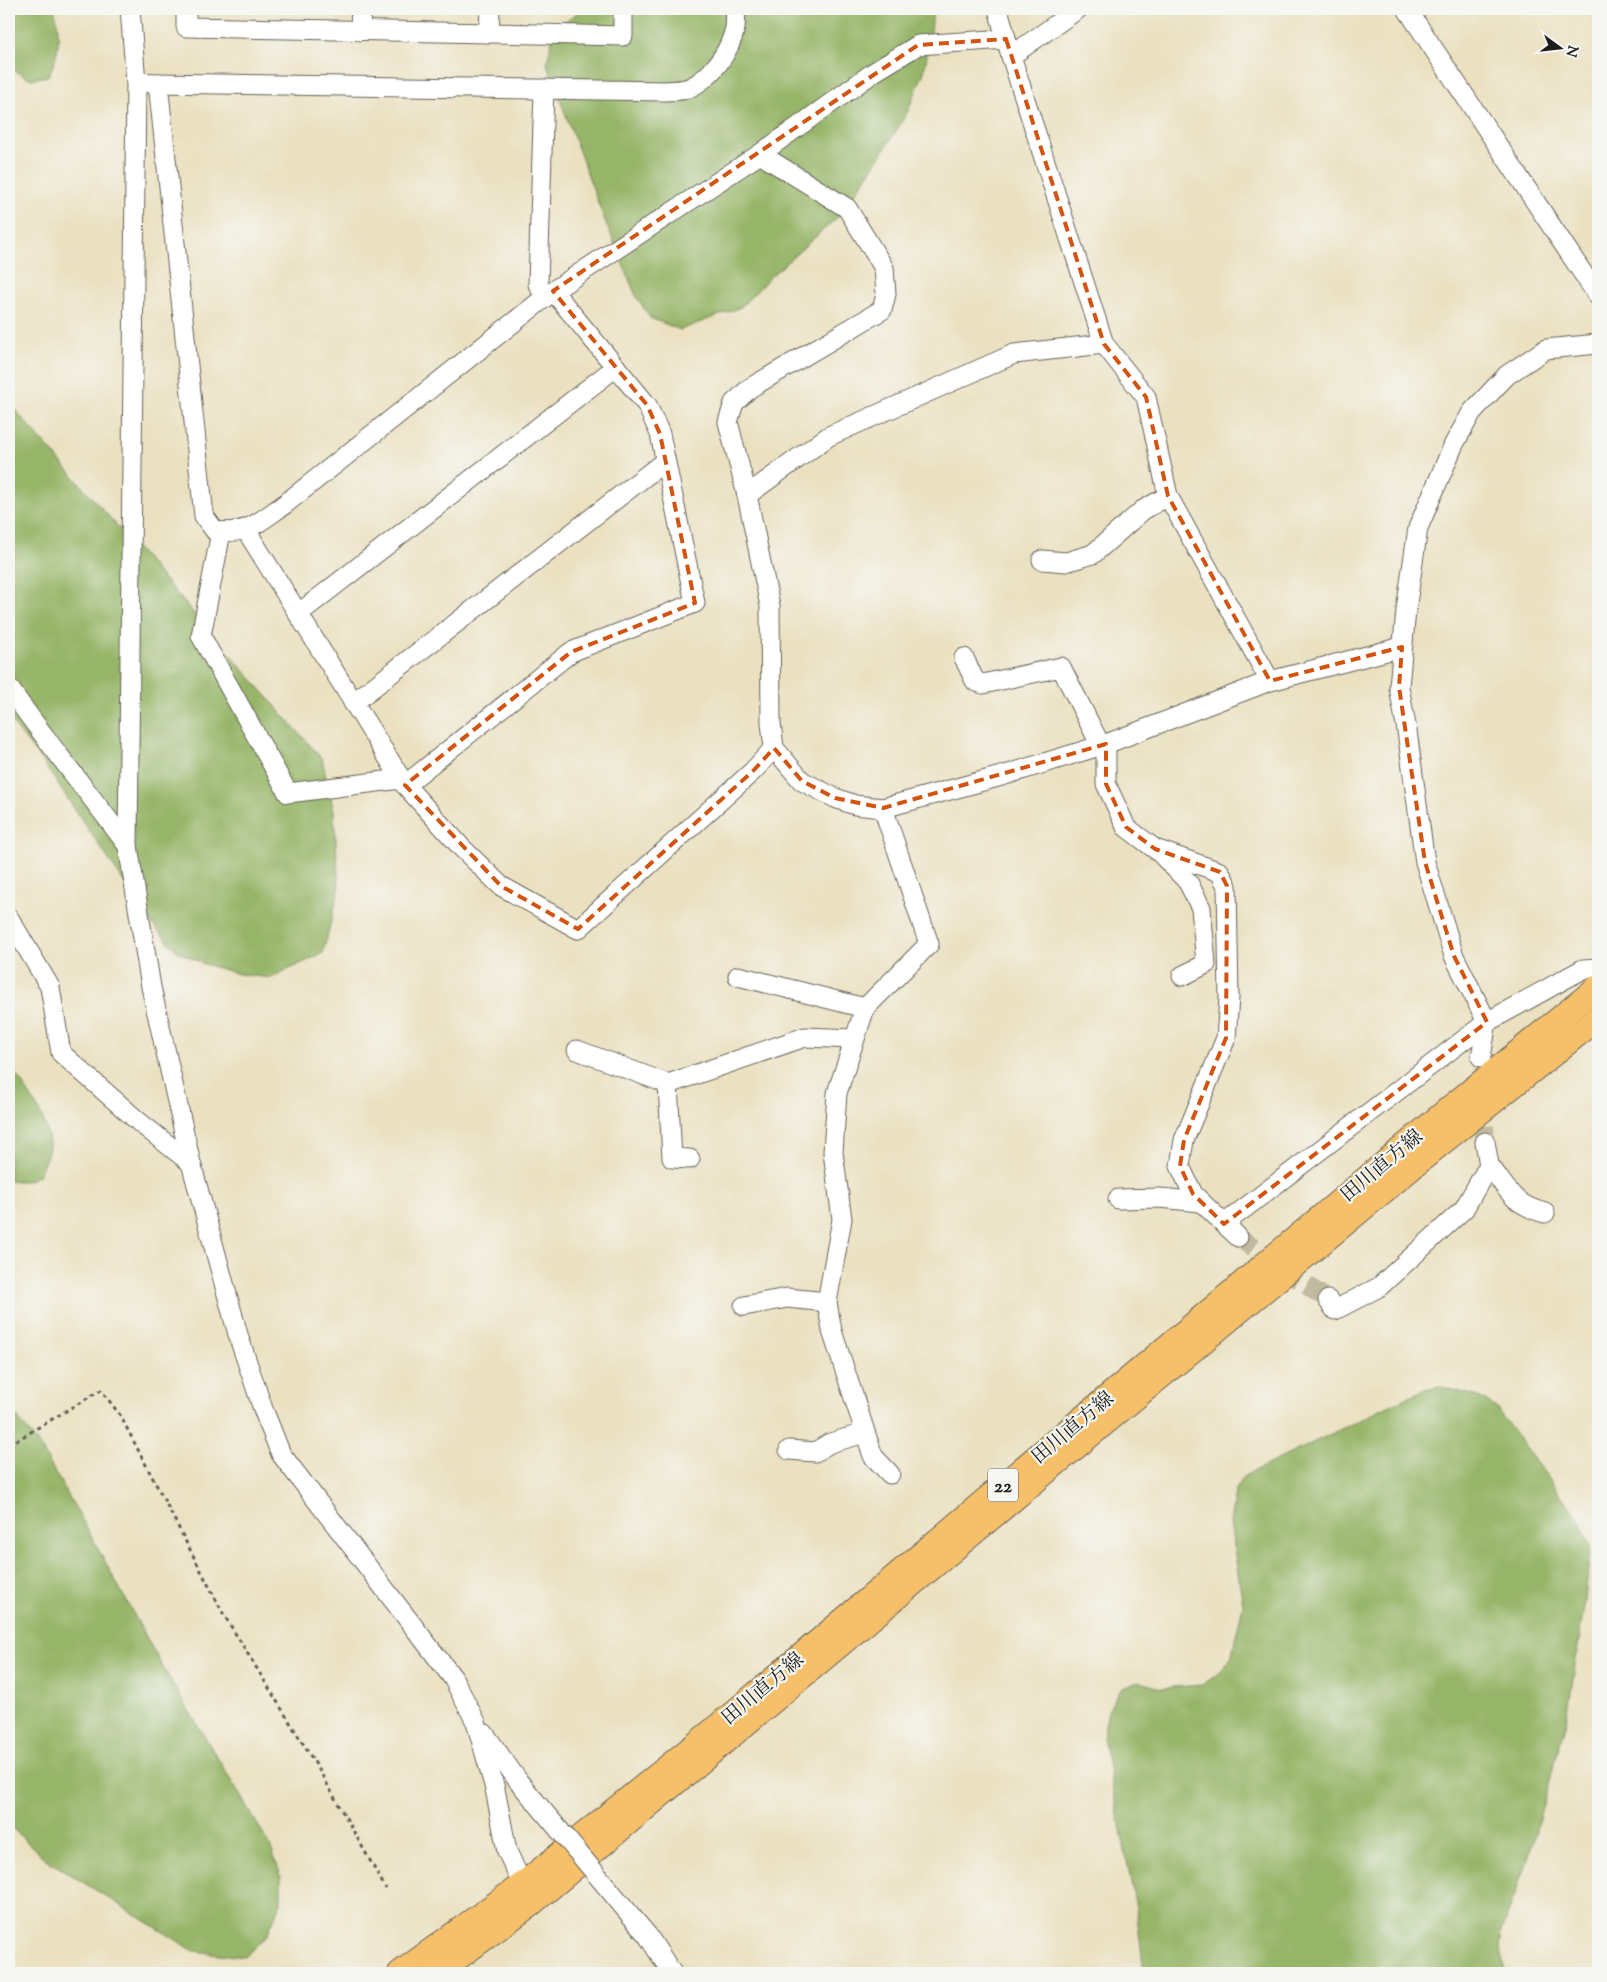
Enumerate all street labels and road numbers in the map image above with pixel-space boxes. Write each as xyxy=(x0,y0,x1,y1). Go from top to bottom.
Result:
street label: 田川直方線 xyxy=(1335,1124,1430,1210)
street label: 田川直方線 xyxy=(1026,1386,1121,1472)
road number: 22 xyxy=(988,1468,1018,1502)
street label: 田川直方線 xyxy=(716,1647,811,1733)

